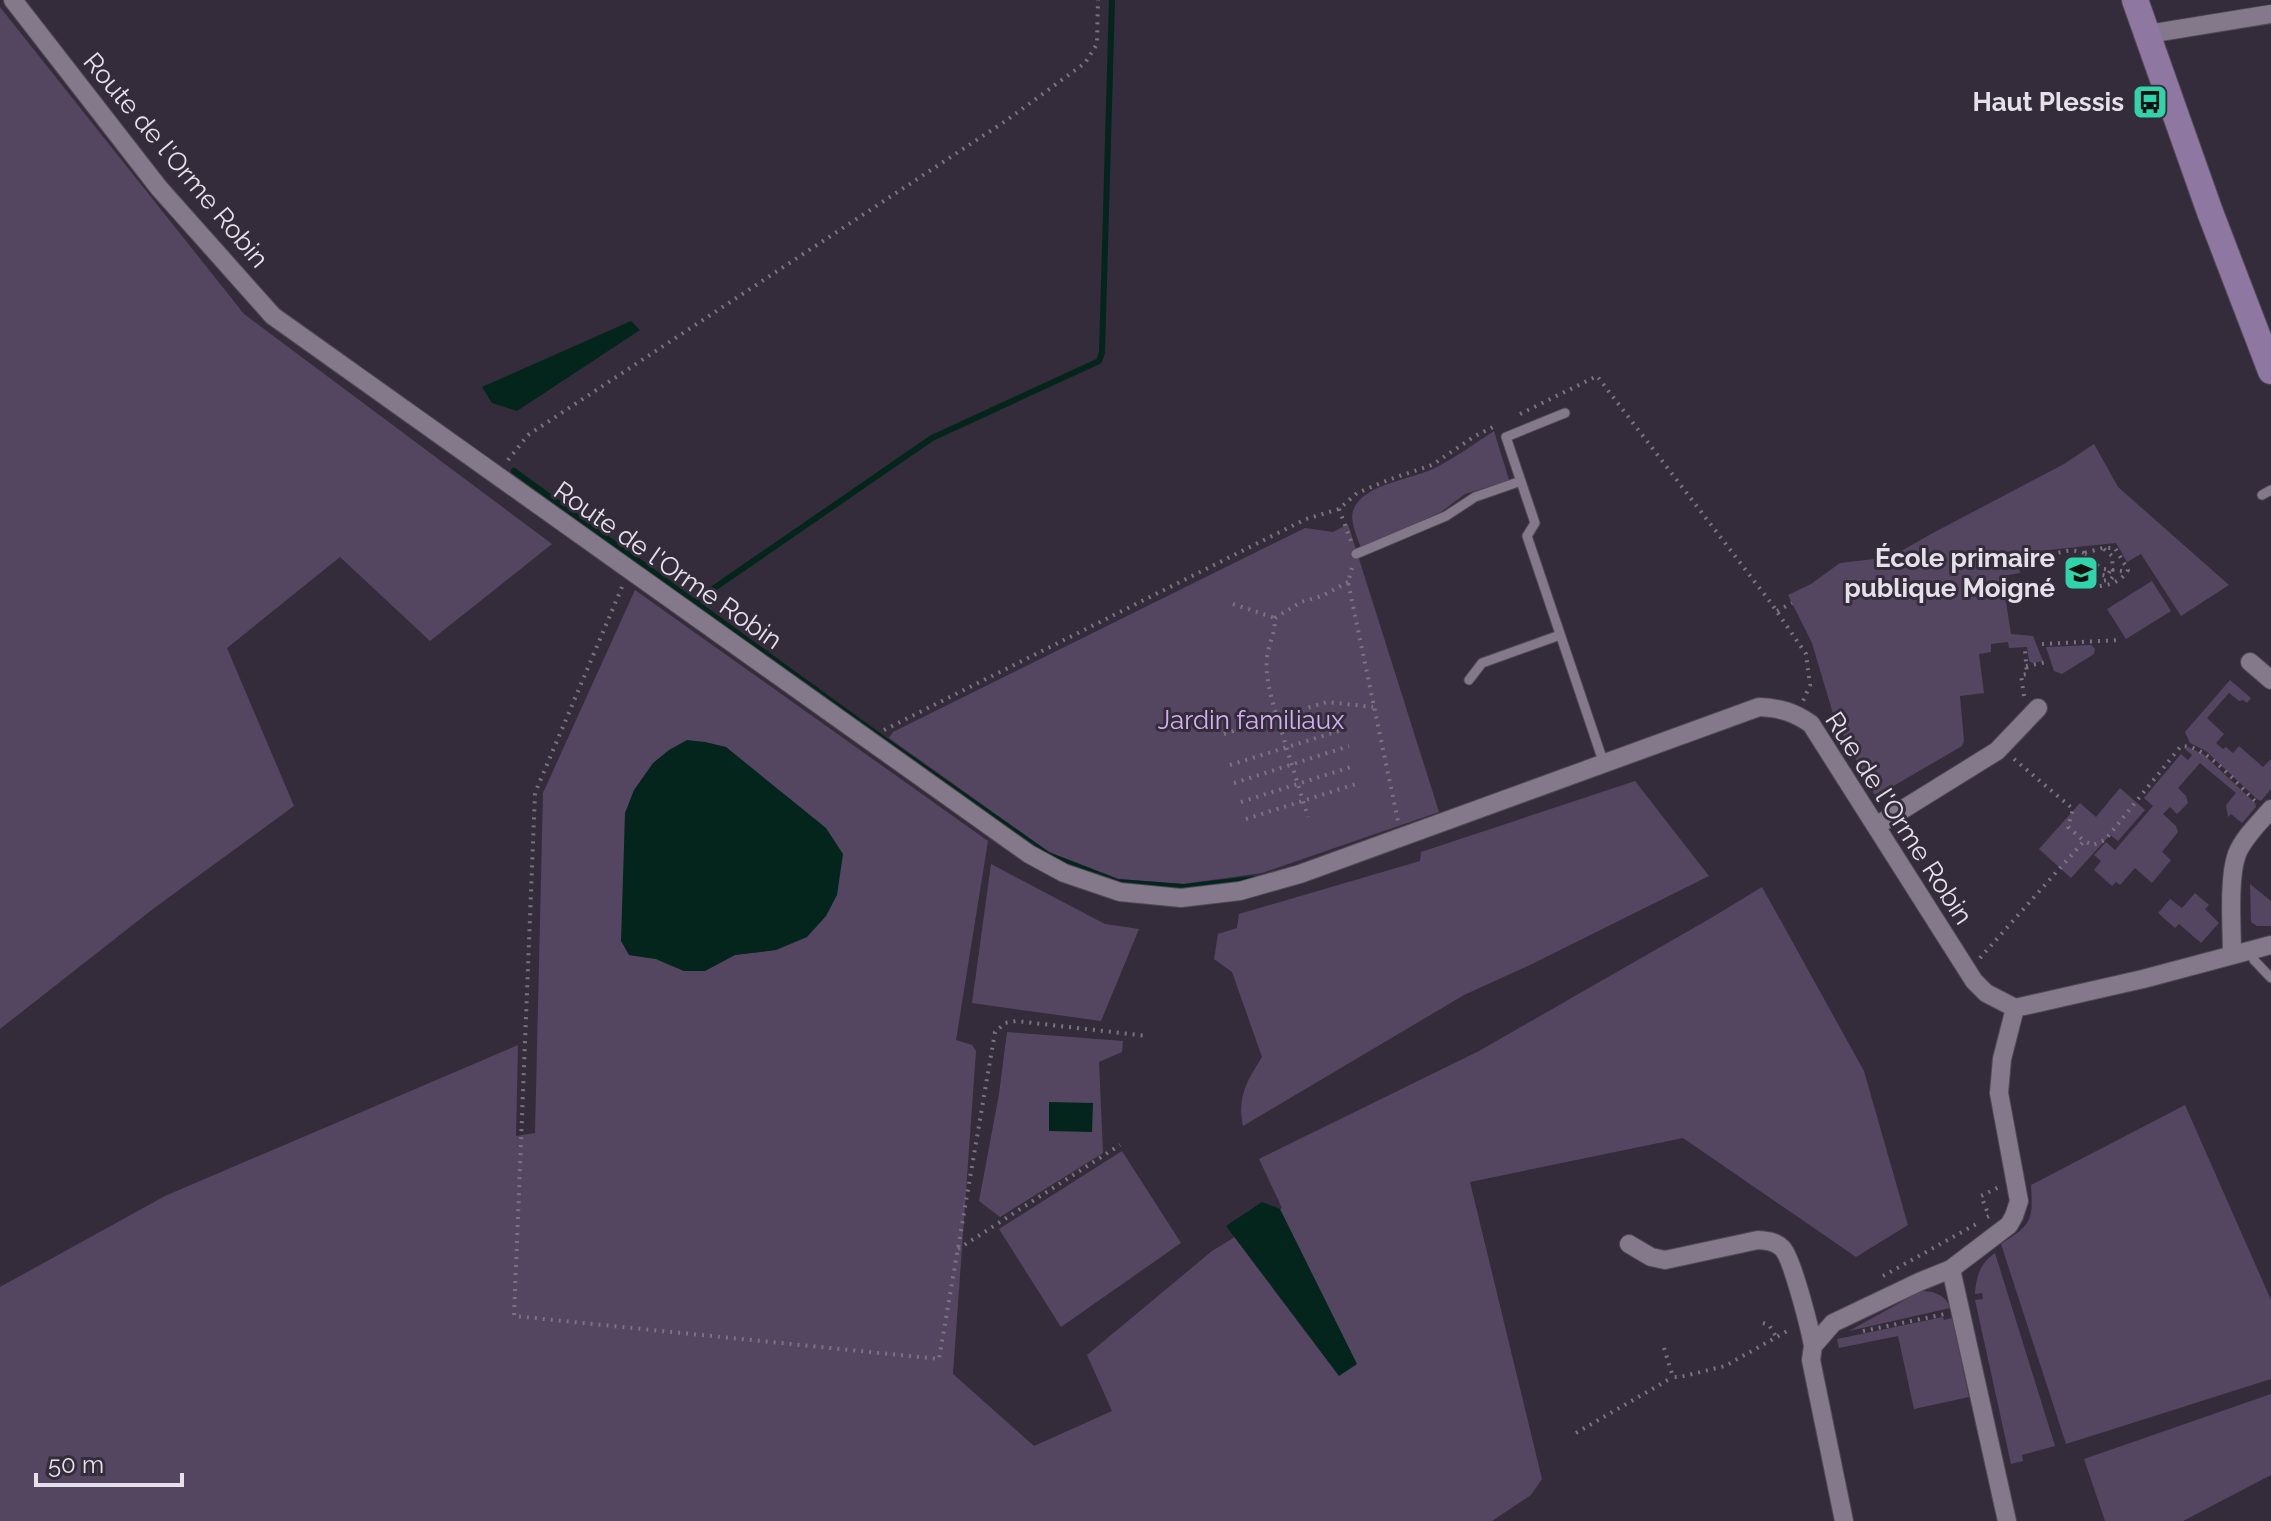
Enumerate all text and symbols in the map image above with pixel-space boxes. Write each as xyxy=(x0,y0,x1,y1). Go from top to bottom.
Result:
street label: Route de l'Orme Robin xyxy=(77,47,275,273)
bus stop icon: Haut Plessis xyxy=(2131,83,2169,121)
place label: Haut Plessis xyxy=(1972,87,2124,117)
street label: Route de l'Orme Robin xyxy=(548,475,788,655)
place label: École primaire publique Moigné xyxy=(1844,543,2055,603)
school or university icon: École primaire publique Moigné xyxy=(2062,554,2100,592)
park label: Jardin familiaux xyxy=(1158,705,1344,735)
street label: Rue de l'Orme Robin xyxy=(1819,706,1979,930)
scale bar xyxy=(36,1437,182,1487)
text: 50 m xyxy=(48,1450,104,1479)

